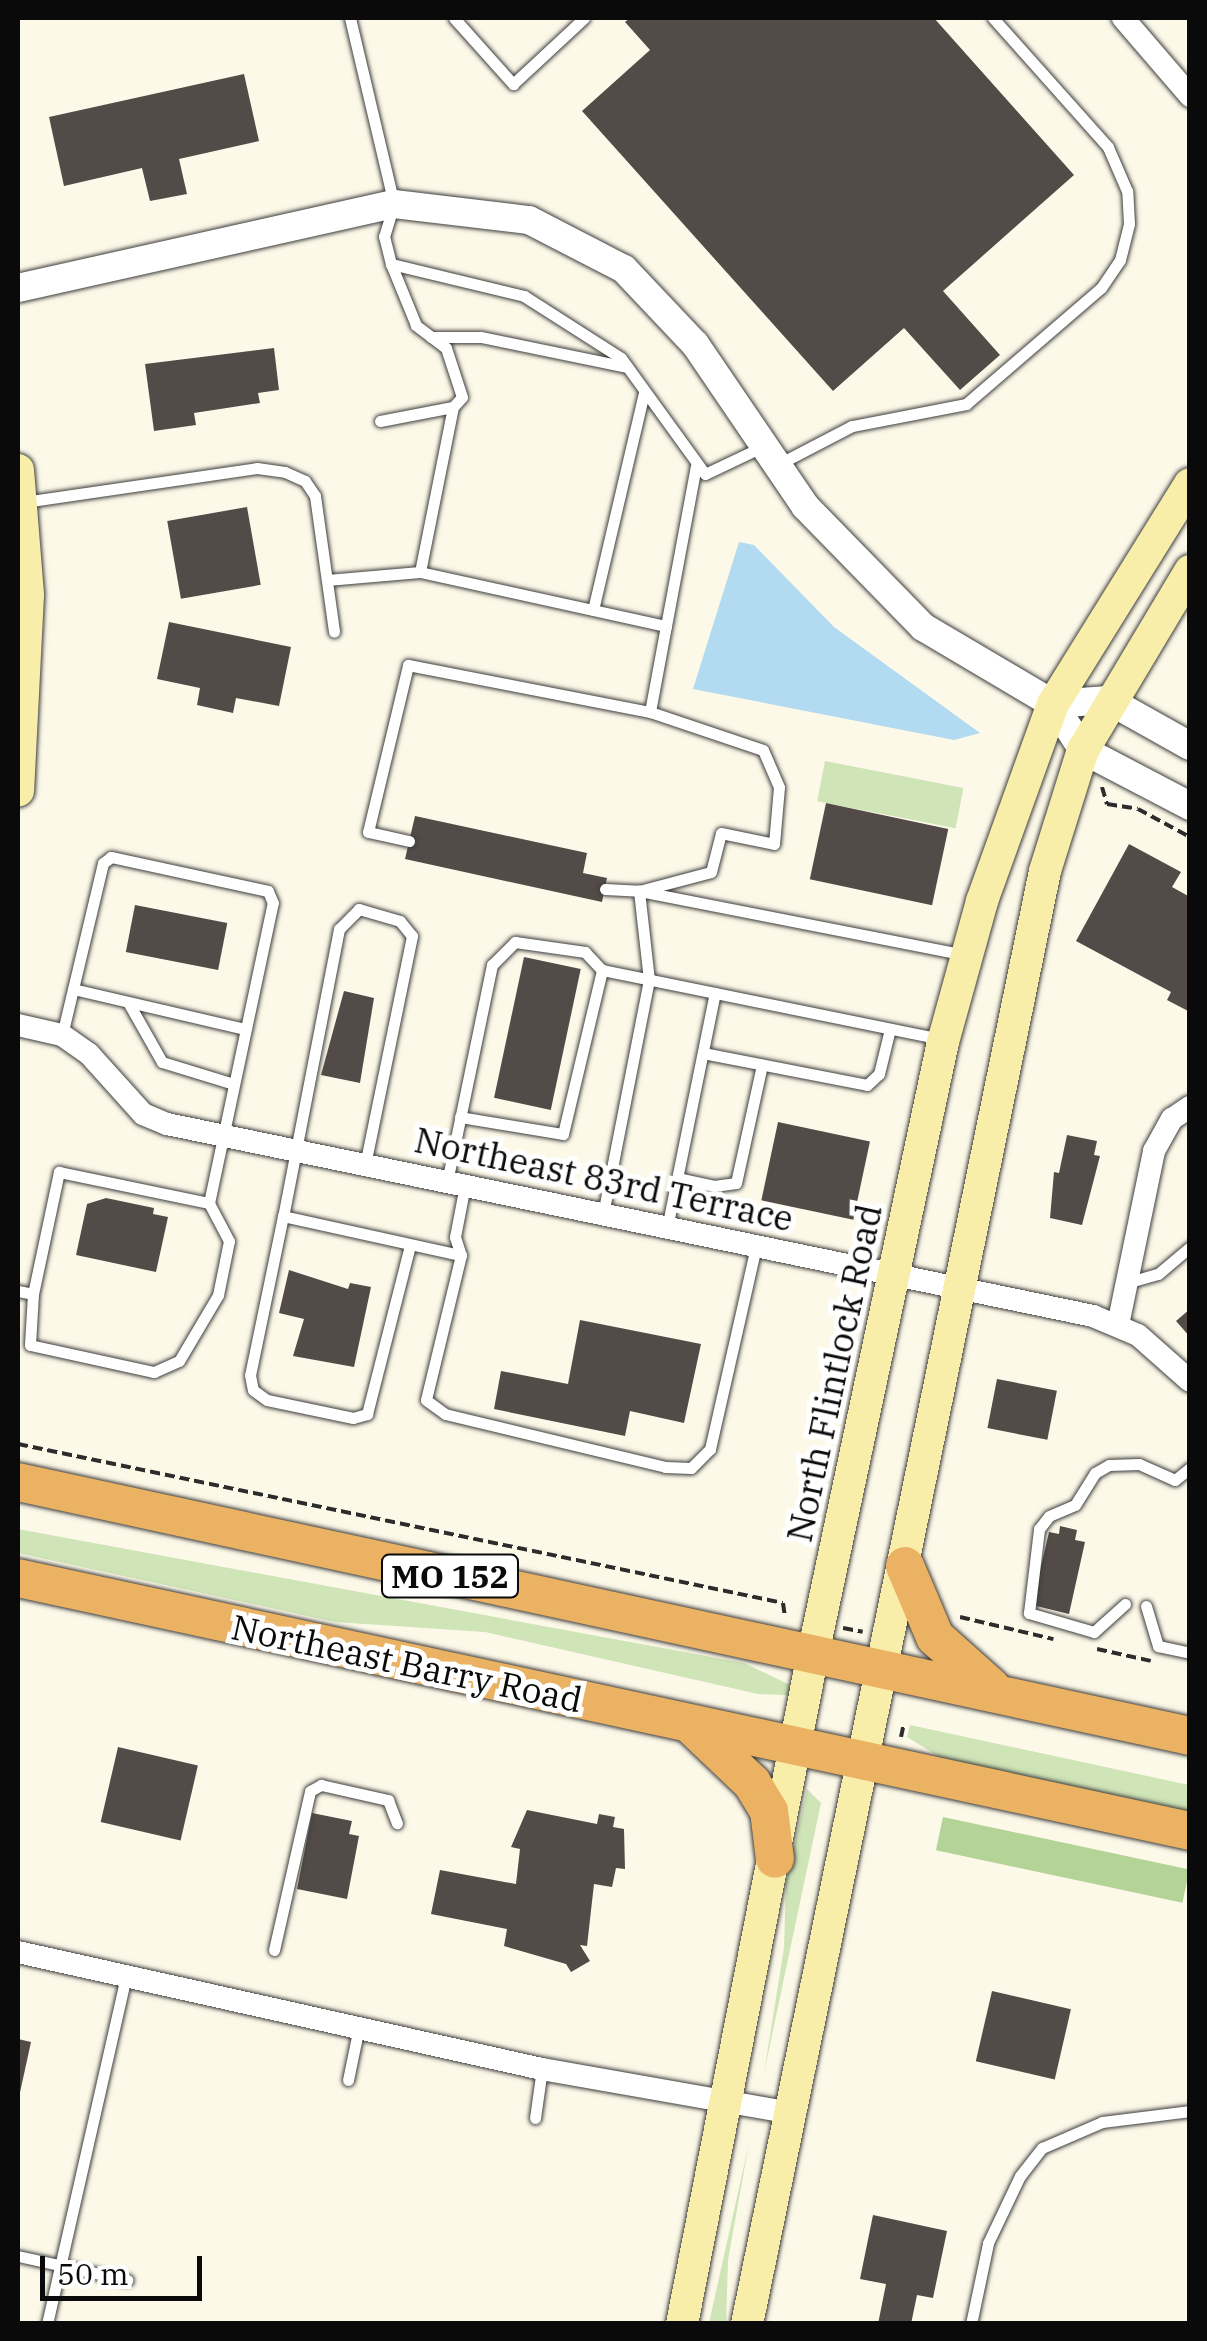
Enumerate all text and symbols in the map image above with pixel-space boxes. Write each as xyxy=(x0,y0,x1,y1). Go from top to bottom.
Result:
street label: Northeast 83rd Terrace xyxy=(411,1118,797,1240)
street label: North Flintlock Road xyxy=(778,1200,890,1546)
road number: MO 152 xyxy=(380,1549,520,1603)
street label: Northeast Barry Road xyxy=(228,1605,586,1721)
scale bar xyxy=(45,2236,208,2298)
text: 50 m xyxy=(57,2254,129,2293)

